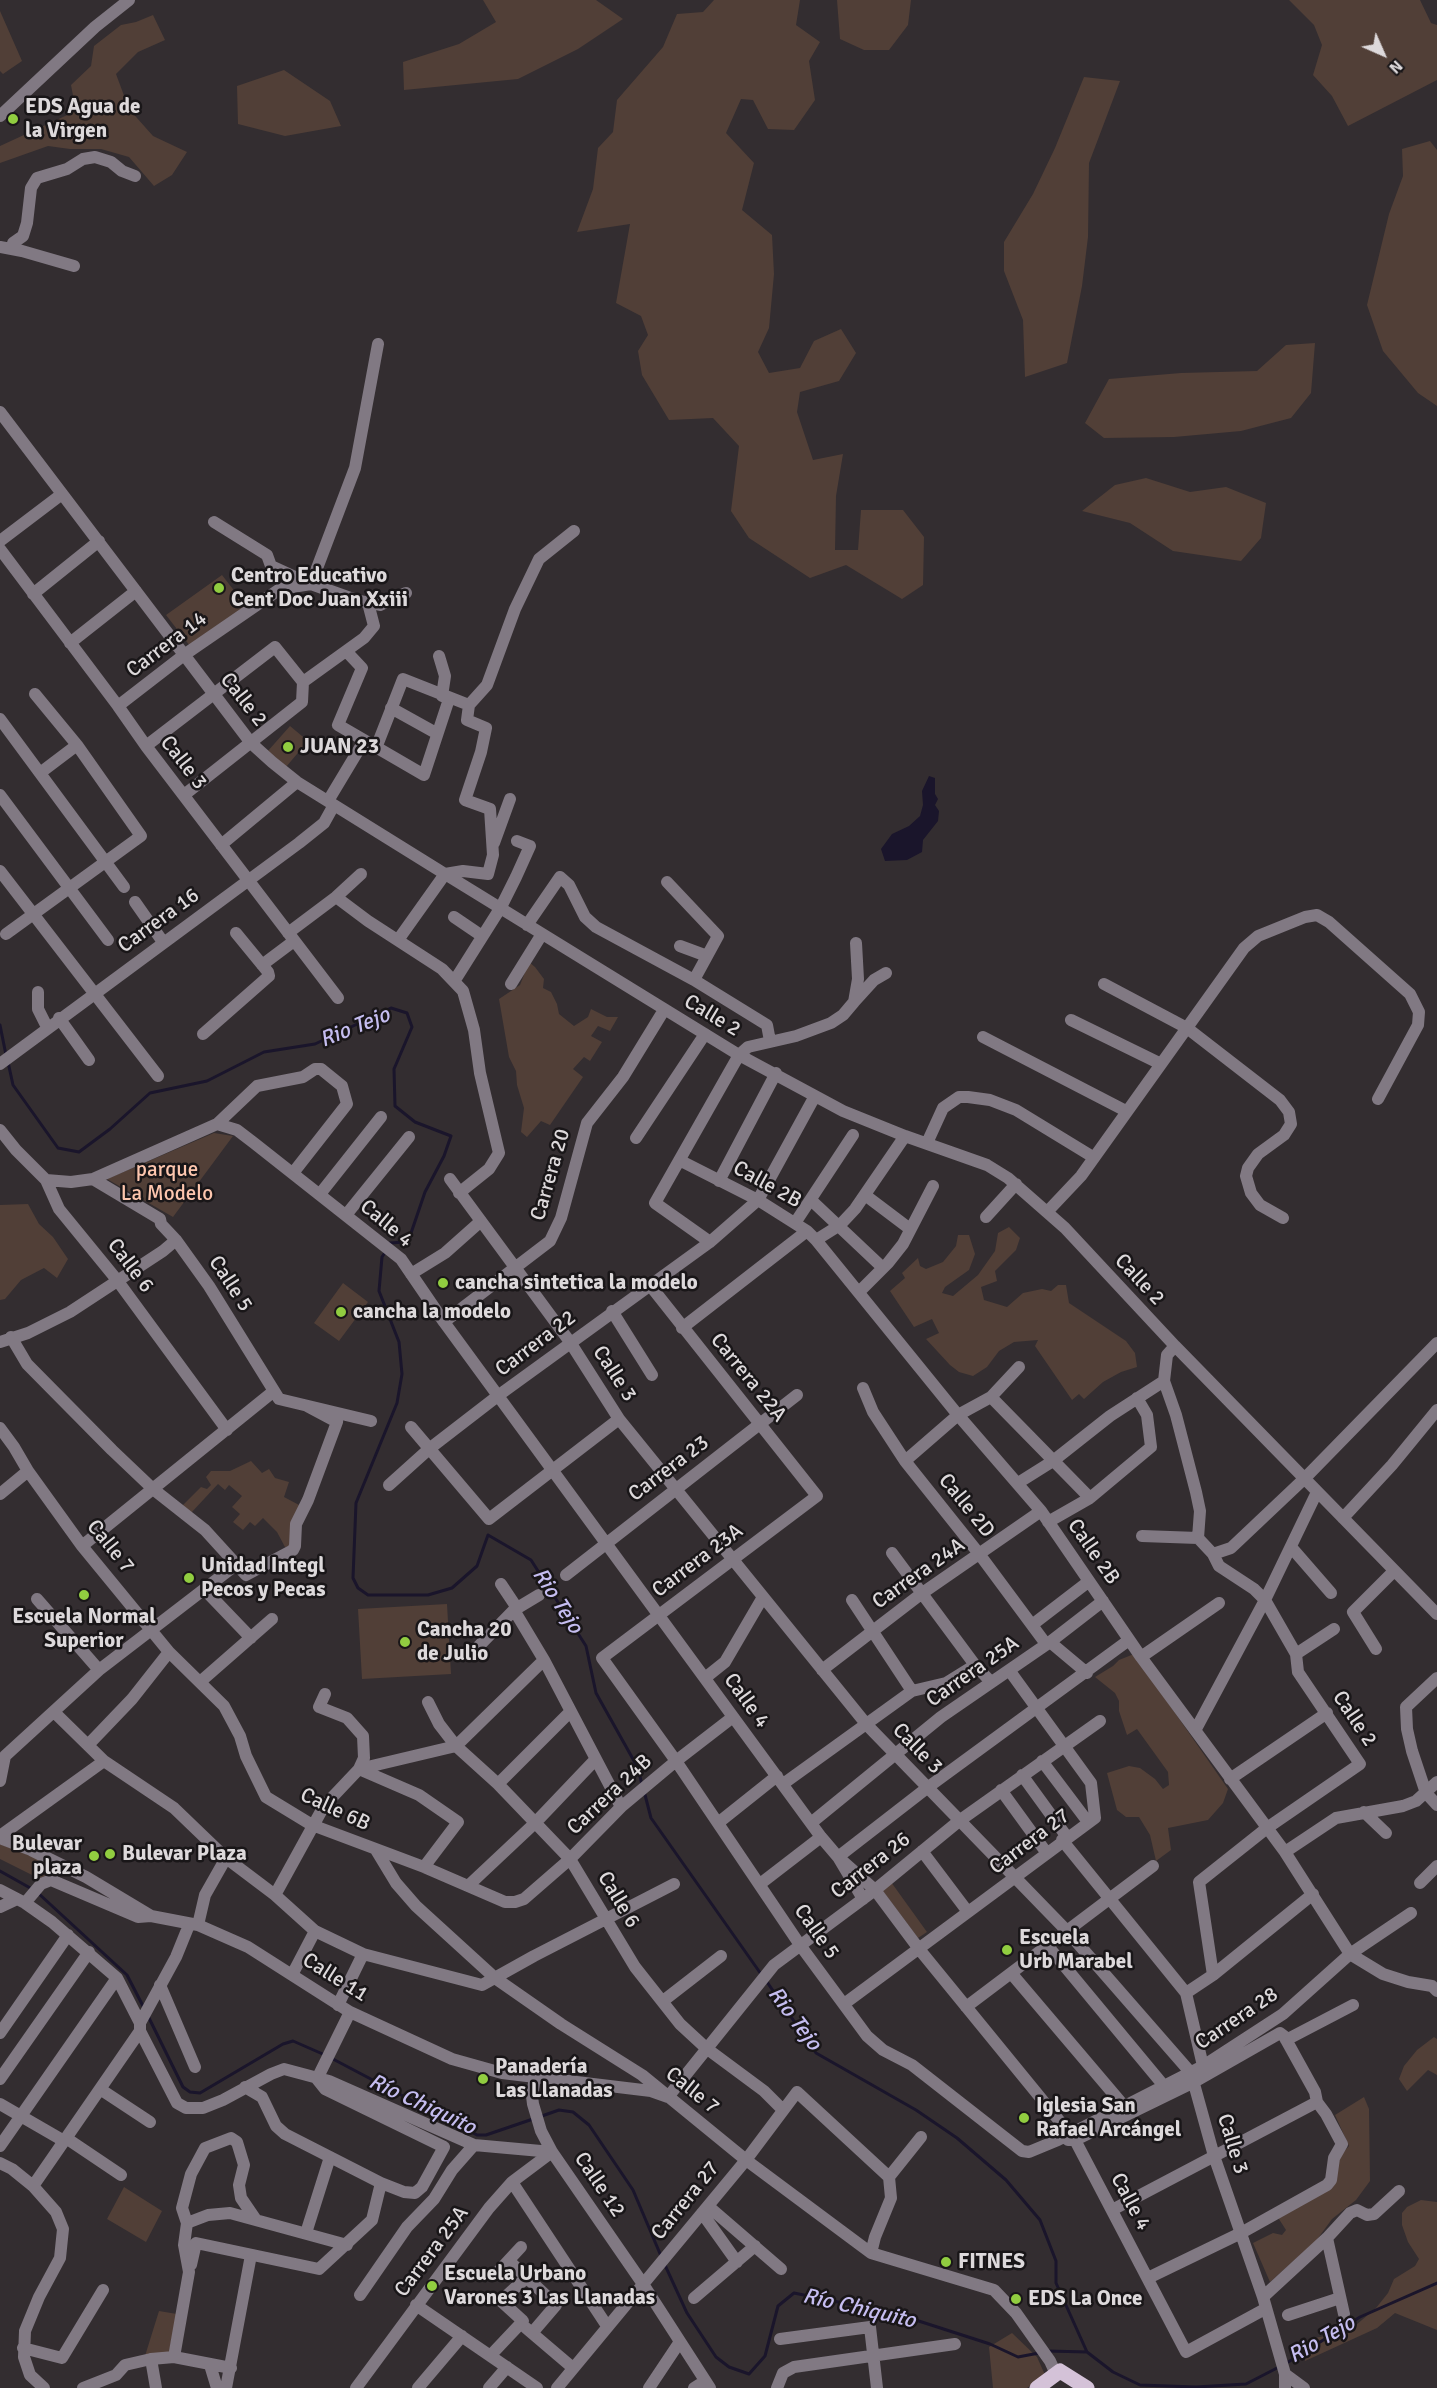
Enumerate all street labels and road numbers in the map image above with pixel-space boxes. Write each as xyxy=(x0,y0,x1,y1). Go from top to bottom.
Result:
street label: Carrera 14 xyxy=(122,607,212,683)
street label: Calle 2 xyxy=(214,668,272,732)
street label: Calle 3 xyxy=(154,731,212,795)
street label: Carrera 16 xyxy=(113,883,205,959)
street label: Calle 2 xyxy=(679,989,745,1043)
street label: Carrera 20 xyxy=(526,1126,576,1224)
street label: Calle 2B xyxy=(728,1156,806,1214)
street label: Calle 4 xyxy=(354,1195,418,1253)
street label: Calle 6 xyxy=(101,1234,159,1298)
street label: Calle 2 xyxy=(1109,1249,1169,1311)
street label: Calle 5 xyxy=(203,1251,257,1317)
street label: Carrera 22 xyxy=(491,1306,581,1382)
street label: Carrera 22A xyxy=(705,1328,791,1428)
street label: Calle 3 xyxy=(587,1341,641,1407)
street label: Carrera 23 xyxy=(624,1431,714,1507)
street label: Calle 2D xyxy=(933,1469,999,1543)
street label: Calle 2B xyxy=(1061,1514,1125,1590)
street label: Calle 7 xyxy=(81,1515,139,1579)
street label: Carrera 23A xyxy=(648,1519,748,1603)
street label: Carrera 24A xyxy=(868,1533,970,1615)
street label: Carrera 25A xyxy=(922,1631,1024,1713)
street label: Calle 4 xyxy=(718,1669,774,1733)
street label: Calle 2 xyxy=(1326,1686,1382,1752)
street label: Calle 3 xyxy=(887,1718,947,1780)
street label: Carrera 24B xyxy=(562,1749,658,1841)
street label: Calle 6B xyxy=(296,1783,374,1837)
street label: Carrera 27 xyxy=(985,1804,1075,1880)
street label: Carrera 26 xyxy=(826,1827,916,1905)
street label: Calle 6 xyxy=(591,1867,645,1933)
street label: Calle 5 xyxy=(788,1900,844,1964)
street label: Calle 11 xyxy=(297,1948,373,2008)
street label: Carrera 28 xyxy=(1191,1982,1283,2056)
street label: Calle 7 xyxy=(660,2062,724,2120)
street label: Calle 3 xyxy=(1211,2111,1253,2177)
street label: Calle 12 xyxy=(568,2148,630,2222)
street label: Carrera 27 xyxy=(647,2156,725,2246)
street label: Calle 4 xyxy=(1104,2169,1156,2235)
street label: Carrera 25A xyxy=(390,2202,474,2302)

